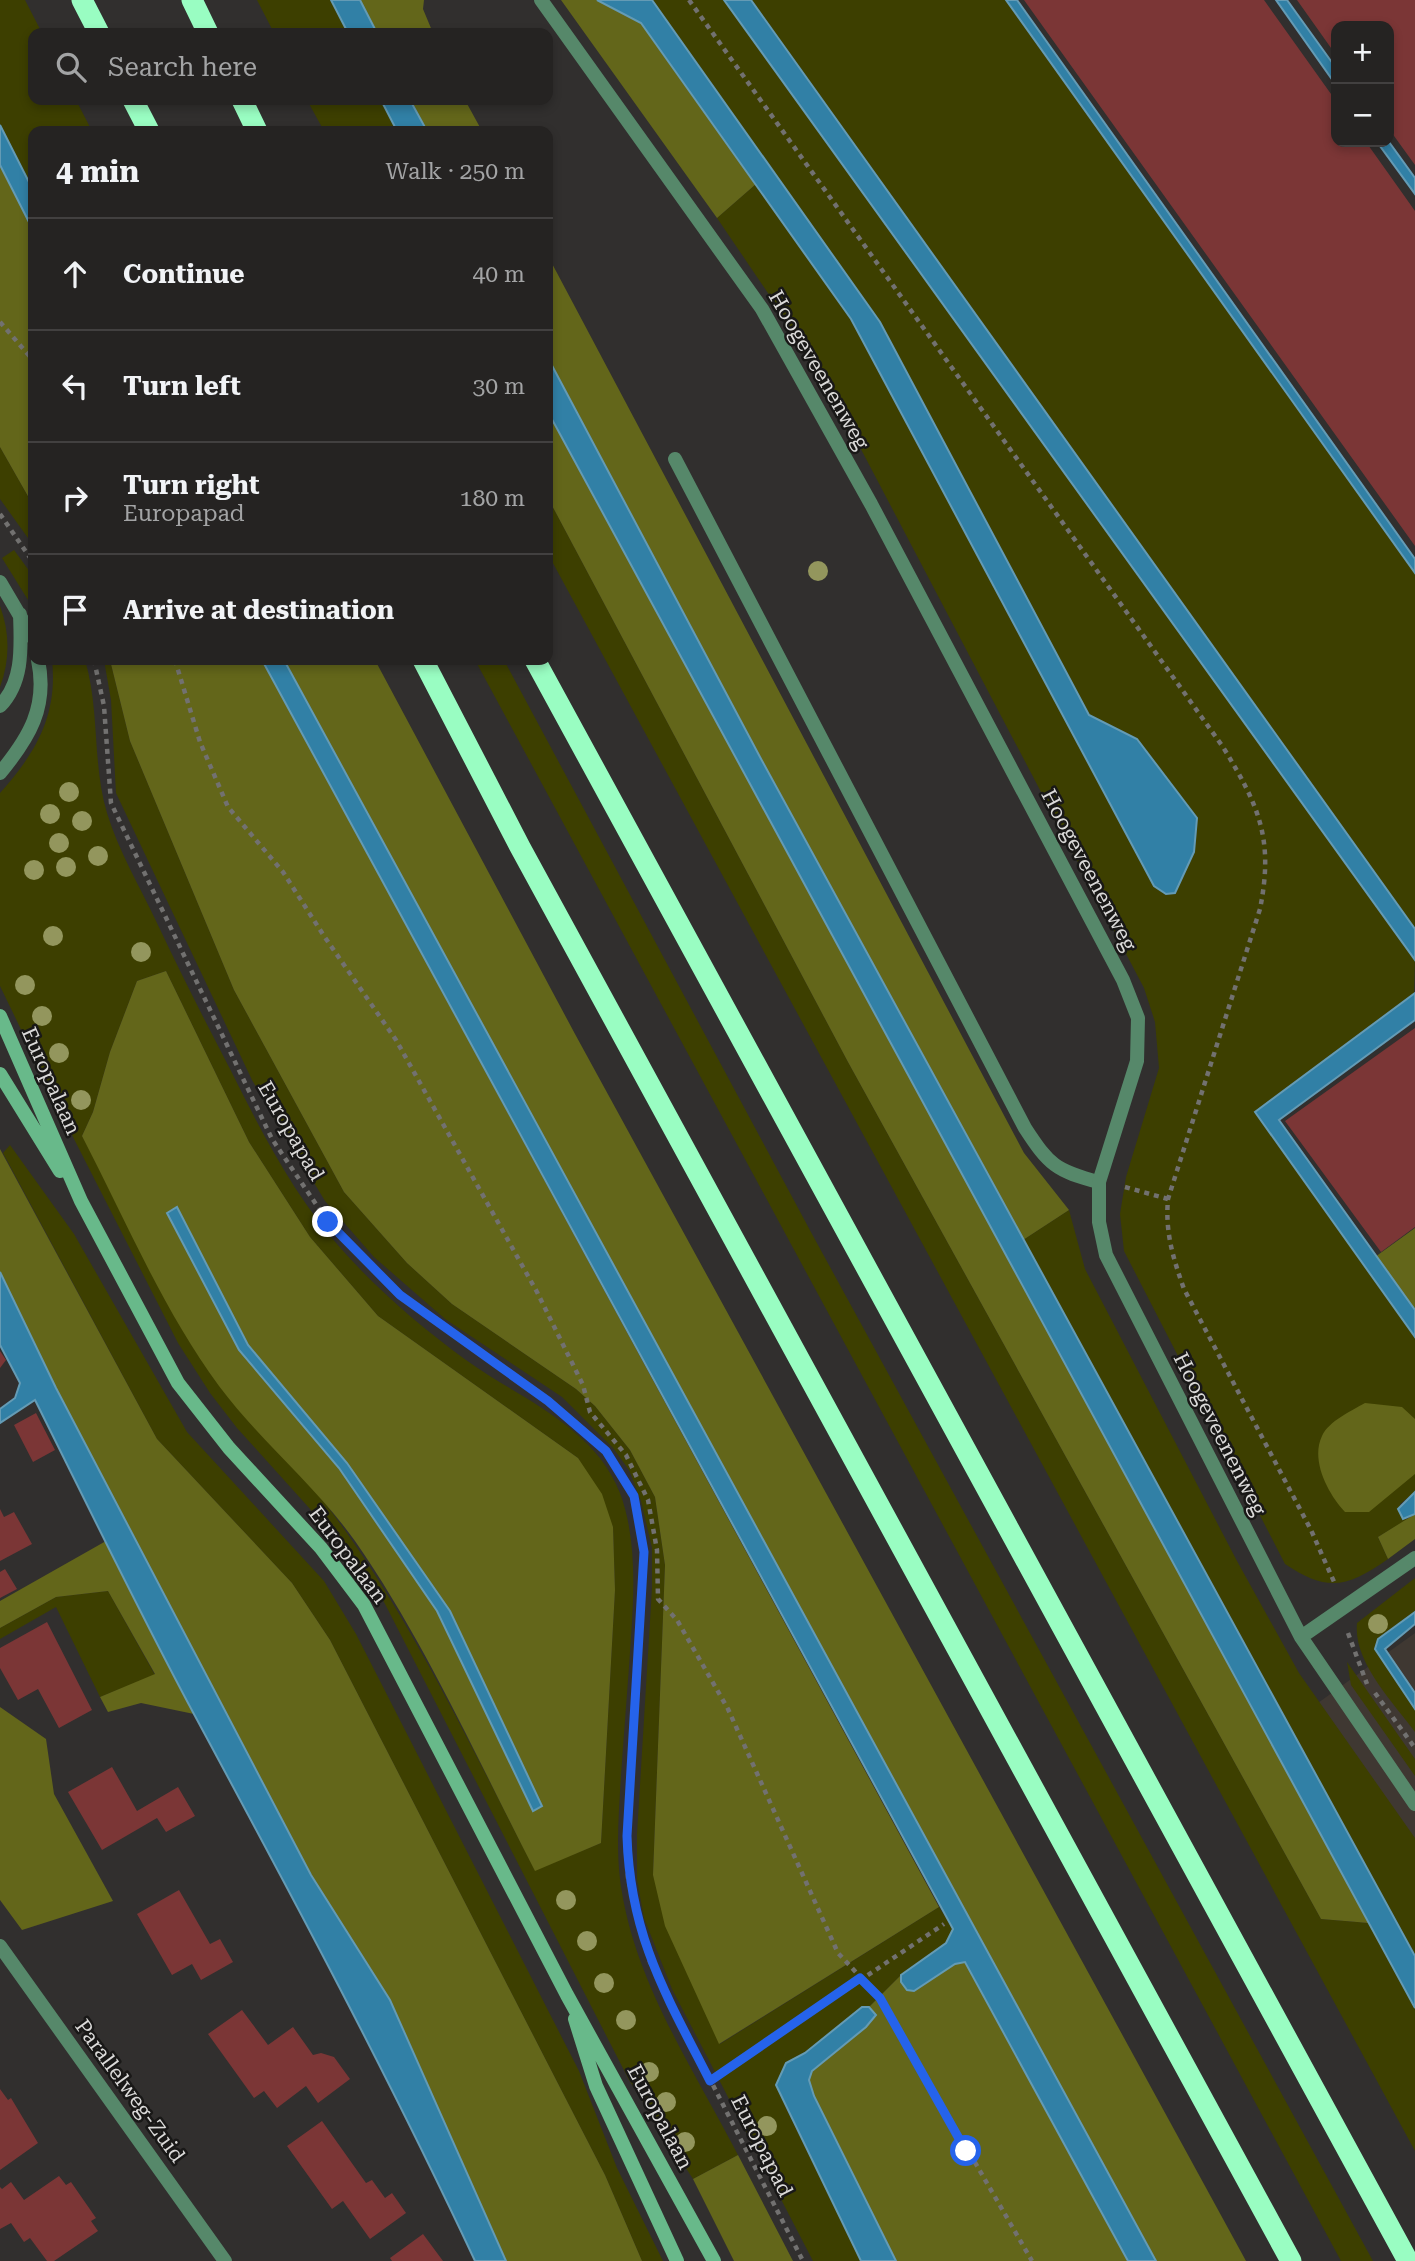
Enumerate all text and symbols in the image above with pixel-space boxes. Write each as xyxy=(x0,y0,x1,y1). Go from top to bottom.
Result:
map controls xyxy=(1331,21,1394,147)
button: + xyxy=(1331,21,1394,84)
search box xyxy=(28,28,553,105)
icon: search xyxy=(52,48,90,86)
text: Search here xyxy=(108,52,257,82)
button: − xyxy=(1331,84,1394,147)
text: 4 min xyxy=(56,154,139,189)
text: Walk · 250 m xyxy=(386,158,525,185)
icon: ahead xyxy=(56,255,94,293)
text: Continue xyxy=(123,259,245,289)
text: 40 m xyxy=(472,261,525,288)
street label: Hoogeveenenweg xyxy=(764,286,874,454)
icon: left xyxy=(56,367,94,405)
text: Turn left xyxy=(123,371,241,401)
text: 30 m xyxy=(472,373,525,400)
text: Turn right xyxy=(123,470,259,500)
icon: right xyxy=(56,479,94,517)
text: 180 m xyxy=(460,485,525,512)
text: Europapad xyxy=(123,500,244,527)
icon: arrive xyxy=(56,591,94,629)
text: Arrive at destination xyxy=(123,595,394,625)
street label: Hoogeveenenweg xyxy=(1036,785,1142,955)
street label: Europalaan xyxy=(17,1023,86,1139)
street label: Europapad xyxy=(253,1077,329,1185)
route end xyxy=(312,1206,343,1237)
street label: Hoogeveenenweg xyxy=(1169,1349,1271,1519)
street label: Europalaan xyxy=(304,1502,393,1609)
street label: Parallelweg-Zuid xyxy=(70,2015,190,2168)
street label: Europalaan xyxy=(622,2060,698,2174)
street label: Europapad xyxy=(726,2091,798,2201)
route start xyxy=(950,2135,981,2166)

